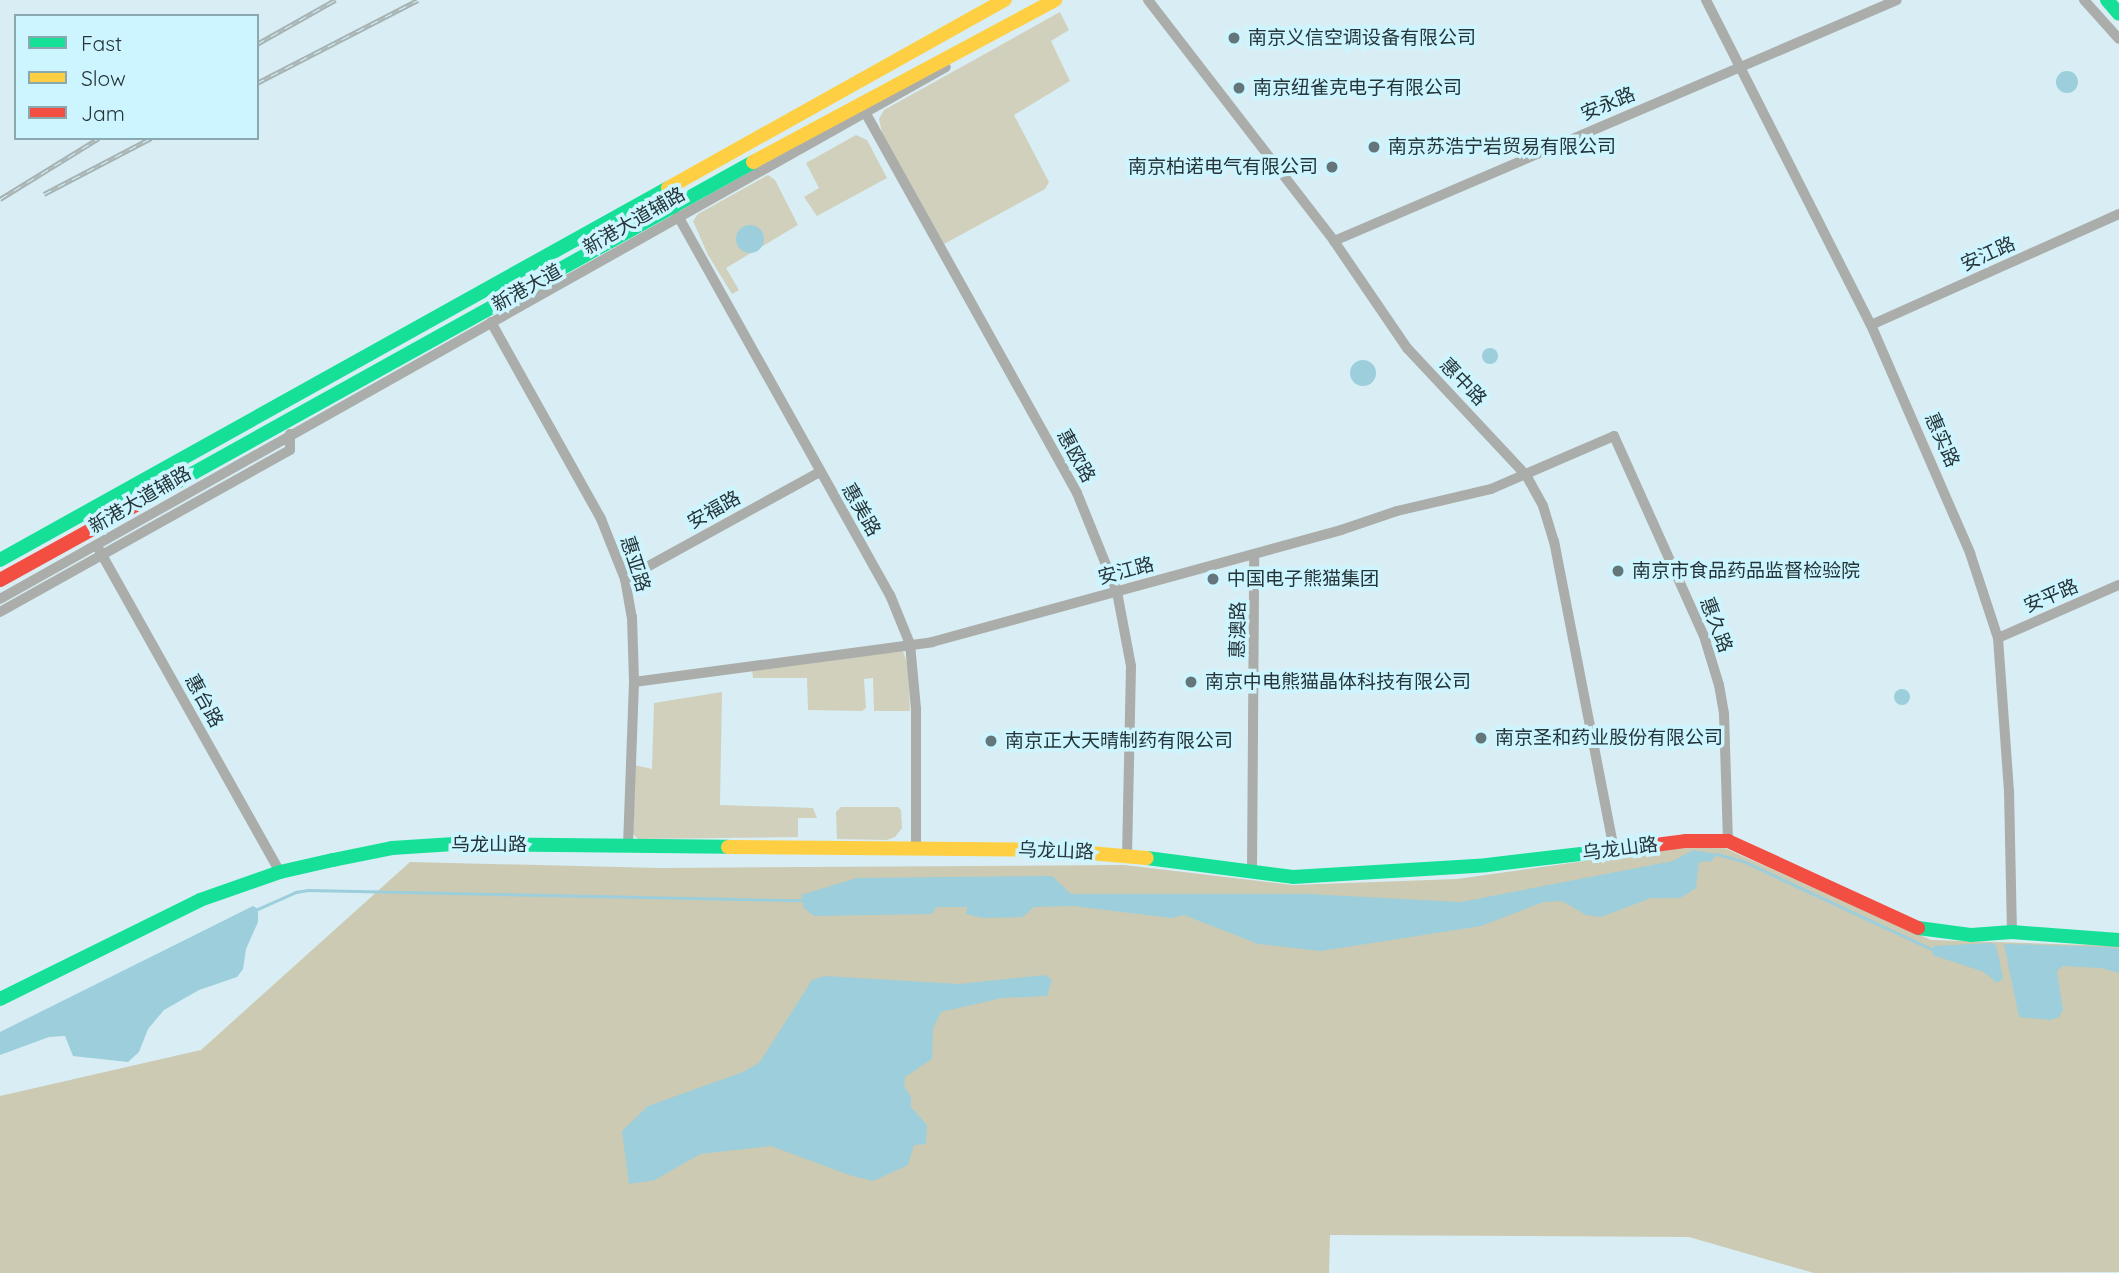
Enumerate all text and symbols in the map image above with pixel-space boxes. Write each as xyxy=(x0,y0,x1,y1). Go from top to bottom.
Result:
legend xyxy=(14,14,259,140)
place label: 南京义信空调设备有限公司 xyxy=(1248,27,1476,49)
text: Fast xyxy=(81,30,122,56)
marker: 南京义信空调设备有限公司 xyxy=(1226,30,1242,46)
text: Slow xyxy=(81,65,126,91)
place label: 南京纽雀克电子有限公司 xyxy=(1253,77,1462,99)
marker: 南京纽雀克电子有限公司 xyxy=(1231,80,1247,96)
street label: 安永路 xyxy=(1577,82,1639,126)
text: Jam xyxy=(81,100,125,126)
place label: 南京苏浩宁岩贸易有限公司 xyxy=(1388,136,1616,158)
marker: 南京苏浩宁岩贸易有限公司 xyxy=(1366,139,1382,155)
place label: 南京柏诺电气有限公司 xyxy=(1128,156,1318,178)
marker: 南京柏诺电气有限公司 xyxy=(1324,159,1340,175)
street label: 新港大道辅路 xyxy=(579,183,689,259)
street label: 安江路 xyxy=(1957,232,2019,276)
street label: 新港大道 xyxy=(488,260,566,316)
street label: 惠中路 xyxy=(1435,354,1491,410)
street label: 惠实路 xyxy=(1920,409,1964,471)
street label: 惠欧路 xyxy=(1052,426,1100,486)
street label: 新港大道辅路 xyxy=(85,462,195,538)
street label: 惠美路 xyxy=(837,480,885,540)
street label: 安福路 xyxy=(684,486,744,534)
street label: 惠亚路 xyxy=(615,533,655,595)
street label: 安江路 xyxy=(1096,553,1156,589)
place label: 南京市食品药品监督检验院 xyxy=(1632,560,1860,582)
marker: 南京市食品药品监督检验院 xyxy=(1610,563,1626,579)
place label: 中国电子熊猫集团 xyxy=(1227,568,1379,590)
marker: 中国电子熊猫集团 xyxy=(1205,571,1221,587)
street label: 安平路 xyxy=(2020,574,2082,618)
street label: 惠久路 xyxy=(1695,594,1737,656)
street label: 惠澳路 xyxy=(1226,601,1250,659)
street label: 惠台路 xyxy=(180,671,228,731)
place label: 南京中电熊猫晶体科技有限公司 xyxy=(1205,671,1471,693)
marker: 南京中电熊猫晶体科技有限公司 xyxy=(1183,674,1199,690)
place label: 南京圣和药业股份有限公司 xyxy=(1495,727,1723,749)
place label: 南京正大天晴制药有限公司 xyxy=(1005,730,1233,752)
marker: 南京圣和药业股份有限公司 xyxy=(1473,730,1489,746)
marker: 南京正大天晴制药有限公司 xyxy=(983,733,999,749)
street label: 乌龙山路 xyxy=(1581,833,1659,865)
street label: 乌龙山路 xyxy=(451,834,527,856)
street label: 乌龙山路 xyxy=(1018,838,1094,864)

